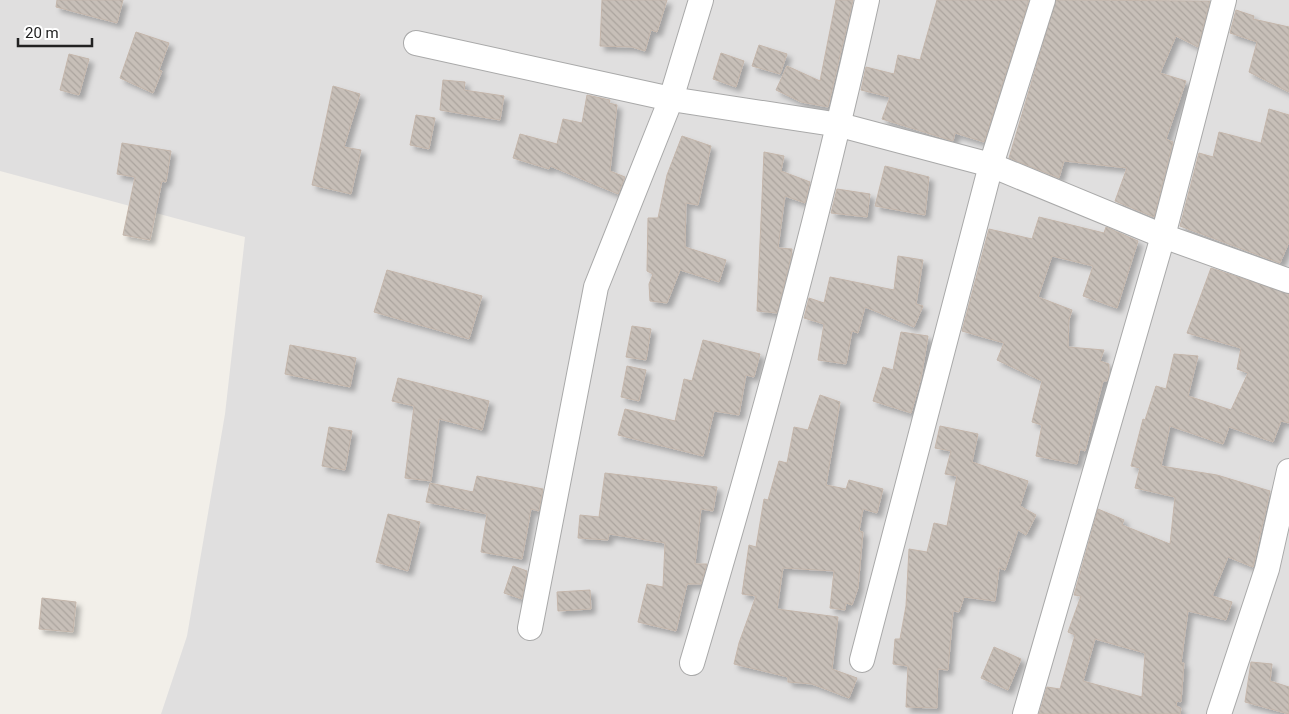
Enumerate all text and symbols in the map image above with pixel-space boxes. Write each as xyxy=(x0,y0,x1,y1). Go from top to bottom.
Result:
scale bar xyxy=(18,15,91,47)
text: 20 m xyxy=(25,24,59,42)

